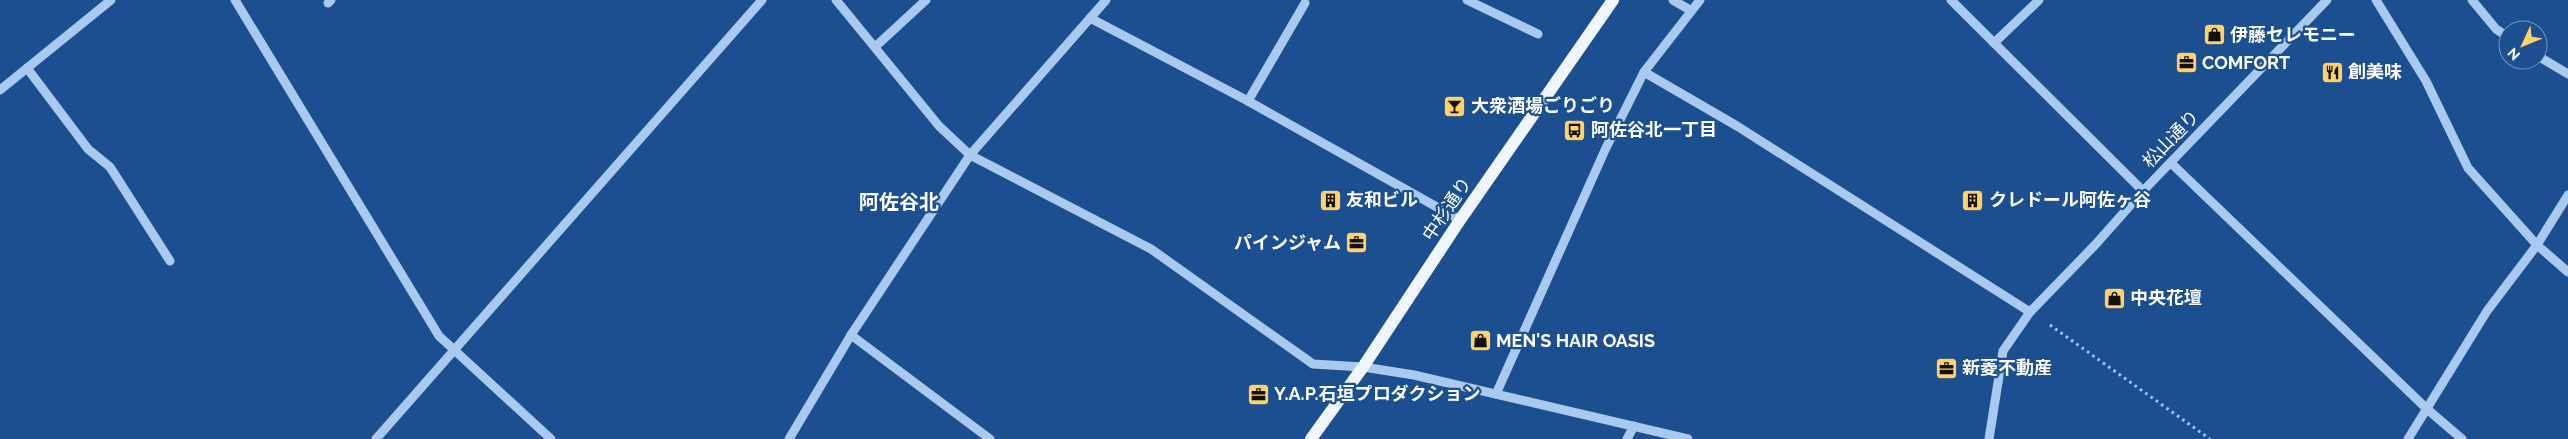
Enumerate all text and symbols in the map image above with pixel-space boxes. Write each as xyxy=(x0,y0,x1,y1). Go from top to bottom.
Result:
north arrow xyxy=(2498,20,2548,70)
shop icon: 伊藤セレモニー xyxy=(2202,23,2226,47)
place label: 伊藤セレモニー xyxy=(2230,24,2356,45)
text: N xyxy=(2504,45,2523,63)
office icon: COMFORT xyxy=(2174,51,2198,75)
place label: COMFORT xyxy=(2202,52,2290,73)
restaurant icon: 創美味 xyxy=(2320,60,2344,84)
place label: 創美味 xyxy=(2348,61,2402,82)
bar icon: 大衆酒場ごりごり xyxy=(1443,94,1467,118)
place label: 大衆酒場ごりごり xyxy=(1471,95,1615,116)
street label: 松山通り xyxy=(2138,105,2203,172)
bus stop icon: 阿佐谷北一丁目 xyxy=(1563,118,1587,142)
place label: 阿佐谷北一丁目 xyxy=(1591,119,1717,140)
street label: 中杉通り xyxy=(1418,173,1475,244)
building icon: 友和ビル xyxy=(1318,188,1342,212)
building icon: クレドール阿佐ヶ谷 xyxy=(1961,188,1985,212)
place label: 友和ビル xyxy=(1346,189,1418,210)
place label: クレドール阿佐ヶ谷 xyxy=(1989,189,2151,210)
district label: 阿佐谷北 xyxy=(859,190,939,214)
office icon: パインジャム xyxy=(1345,231,1369,255)
place label: パインジャム xyxy=(1234,232,1341,253)
shop icon: 中央花壇 xyxy=(2102,286,2126,310)
place label: 中央花壇 xyxy=(2130,287,2202,308)
shop icon: MEN'S HAIR OASIS xyxy=(1468,329,1492,353)
place label: MEN'S HAIR OASIS xyxy=(1496,330,1655,351)
office icon: 新菱不動産 xyxy=(1934,356,1958,380)
place label: 新菱不動産 xyxy=(1962,357,2052,378)
office icon: Y.A.P.石垣プロダクション xyxy=(1246,382,1270,406)
place label: Y.A.P.石垣プロダクション xyxy=(1274,383,1481,404)

